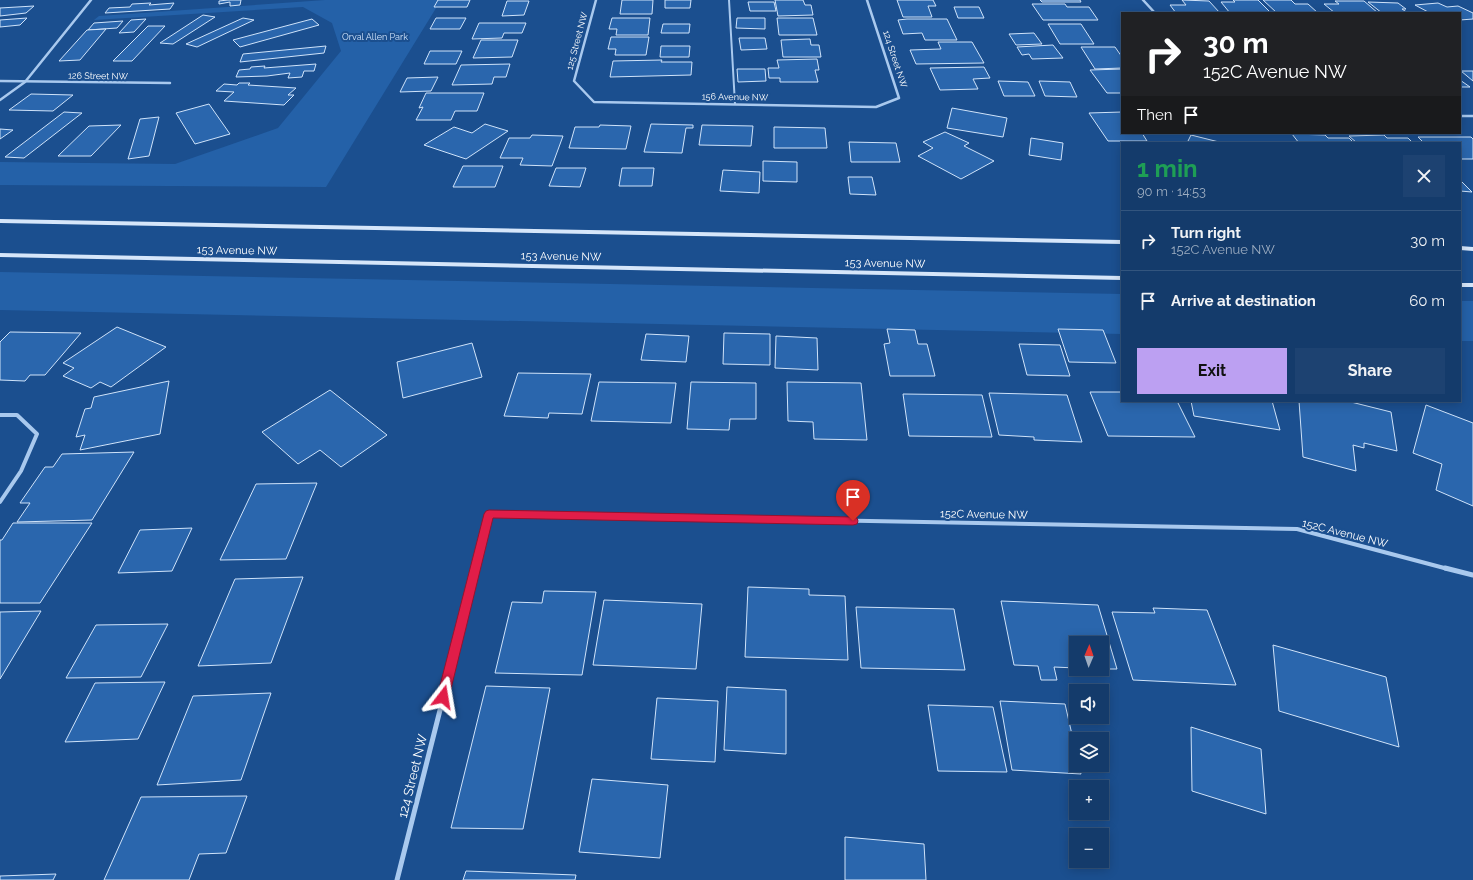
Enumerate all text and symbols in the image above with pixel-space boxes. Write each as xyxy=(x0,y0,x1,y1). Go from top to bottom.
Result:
street label: 125 Street NW xyxy=(564,10,590,71)
text: 30 m xyxy=(1203,27,1269,60)
icon: right xyxy=(1137,28,1189,80)
street label: 124 Street NW xyxy=(881,29,909,89)
park label: Orval Allen Park xyxy=(342,32,408,42)
text: 152C Avenue NW xyxy=(1203,61,1347,82)
street label: 126 Street NW xyxy=(68,70,129,82)
street label: 156 Avenue NW xyxy=(702,91,769,103)
icon: arrive xyxy=(1180,104,1202,126)
text: Then xyxy=(1137,106,1172,124)
text: 1 min xyxy=(1137,154,1198,183)
button: close xyxy=(1403,155,1445,197)
text: 90 m · 14:53 xyxy=(1137,184,1206,199)
text: Turn right xyxy=(1171,224,1241,242)
icon: right xyxy=(1137,230,1159,252)
text: 30 m xyxy=(1410,232,1445,250)
text: 152C Avenue NW xyxy=(1171,242,1275,257)
street label: 153 Avenue NW xyxy=(197,243,278,258)
street label: 153 Avenue NW xyxy=(521,249,602,264)
street label: 153 Avenue NW xyxy=(845,256,926,271)
icon: arrive xyxy=(1137,290,1159,312)
text: Arrive at destination xyxy=(1171,292,1316,310)
text: 60 m xyxy=(1409,292,1445,310)
button: Exit xyxy=(1137,348,1287,394)
button: Share xyxy=(1295,348,1445,394)
pin xyxy=(836,480,870,521)
icon: arrive xyxy=(842,486,864,508)
street label: 152C Avenue NW xyxy=(940,507,1029,522)
street label: 152C Avenue NW xyxy=(1301,517,1390,551)
north arrow xyxy=(1069,636,1109,676)
map controls xyxy=(1069,636,1109,868)
position arrow xyxy=(422,676,464,718)
button: sound xyxy=(1069,684,1109,724)
street label: 124 Street NW xyxy=(395,732,430,820)
button: layers xyxy=(1069,732,1109,772)
button: + xyxy=(1069,780,1109,820)
button: − xyxy=(1069,828,1109,868)

